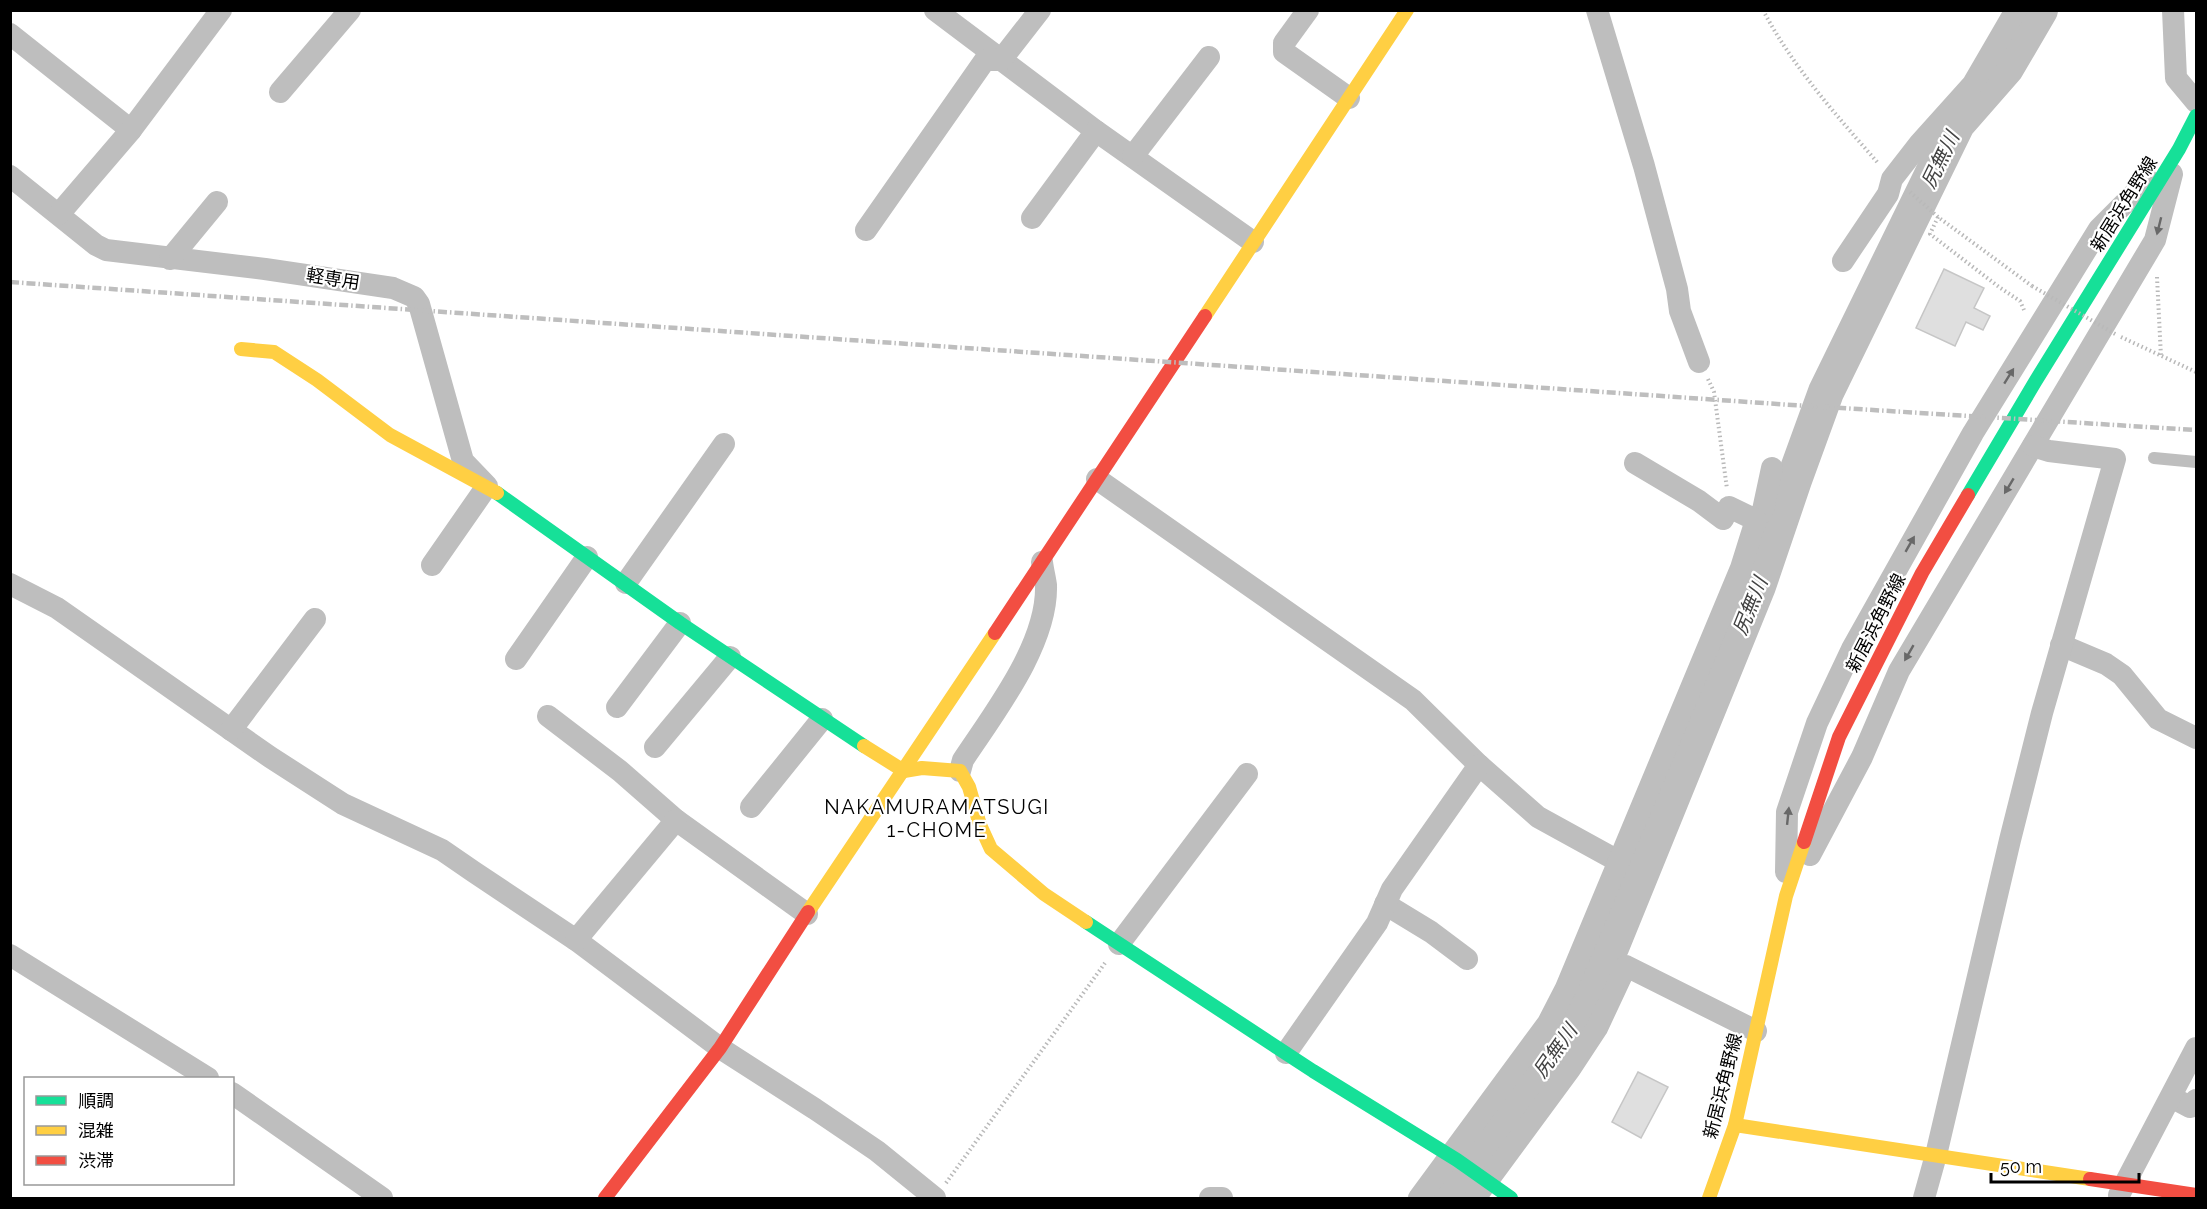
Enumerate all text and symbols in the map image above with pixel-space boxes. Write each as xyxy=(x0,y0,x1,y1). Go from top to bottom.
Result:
water label: 尻無川 xyxy=(1916,126,1965,192)
street label: 新居浜角野線 xyxy=(2086,152,2161,255)
one-way arrow xyxy=(2153,217,2163,235)
street label: 軽専用 xyxy=(305,264,361,293)
one-way arrow xyxy=(2004,368,2015,384)
one-way arrow xyxy=(2004,478,2015,494)
one-way arrow xyxy=(1905,535,1915,552)
street label: 新居浜角野線 xyxy=(1842,570,1909,676)
water label: 尻無川 xyxy=(1728,572,1773,638)
one-way arrow xyxy=(1904,645,1914,662)
district label: NAKAMURAMATSUGI 1-CHOME xyxy=(824,795,1050,842)
one-way arrow xyxy=(1783,807,1793,826)
water label: 尻無川 xyxy=(1528,1018,1583,1082)
street label: 新居浜角野線 xyxy=(1699,1031,1746,1141)
legend xyxy=(24,1077,234,1185)
text: 順調 xyxy=(78,1090,114,1111)
text: 混雑 xyxy=(78,1120,114,1141)
scale bar xyxy=(1991,1146,2140,1184)
text: 渋滞 xyxy=(78,1150,114,1171)
text: 50 m xyxy=(2000,1156,2042,1177)

